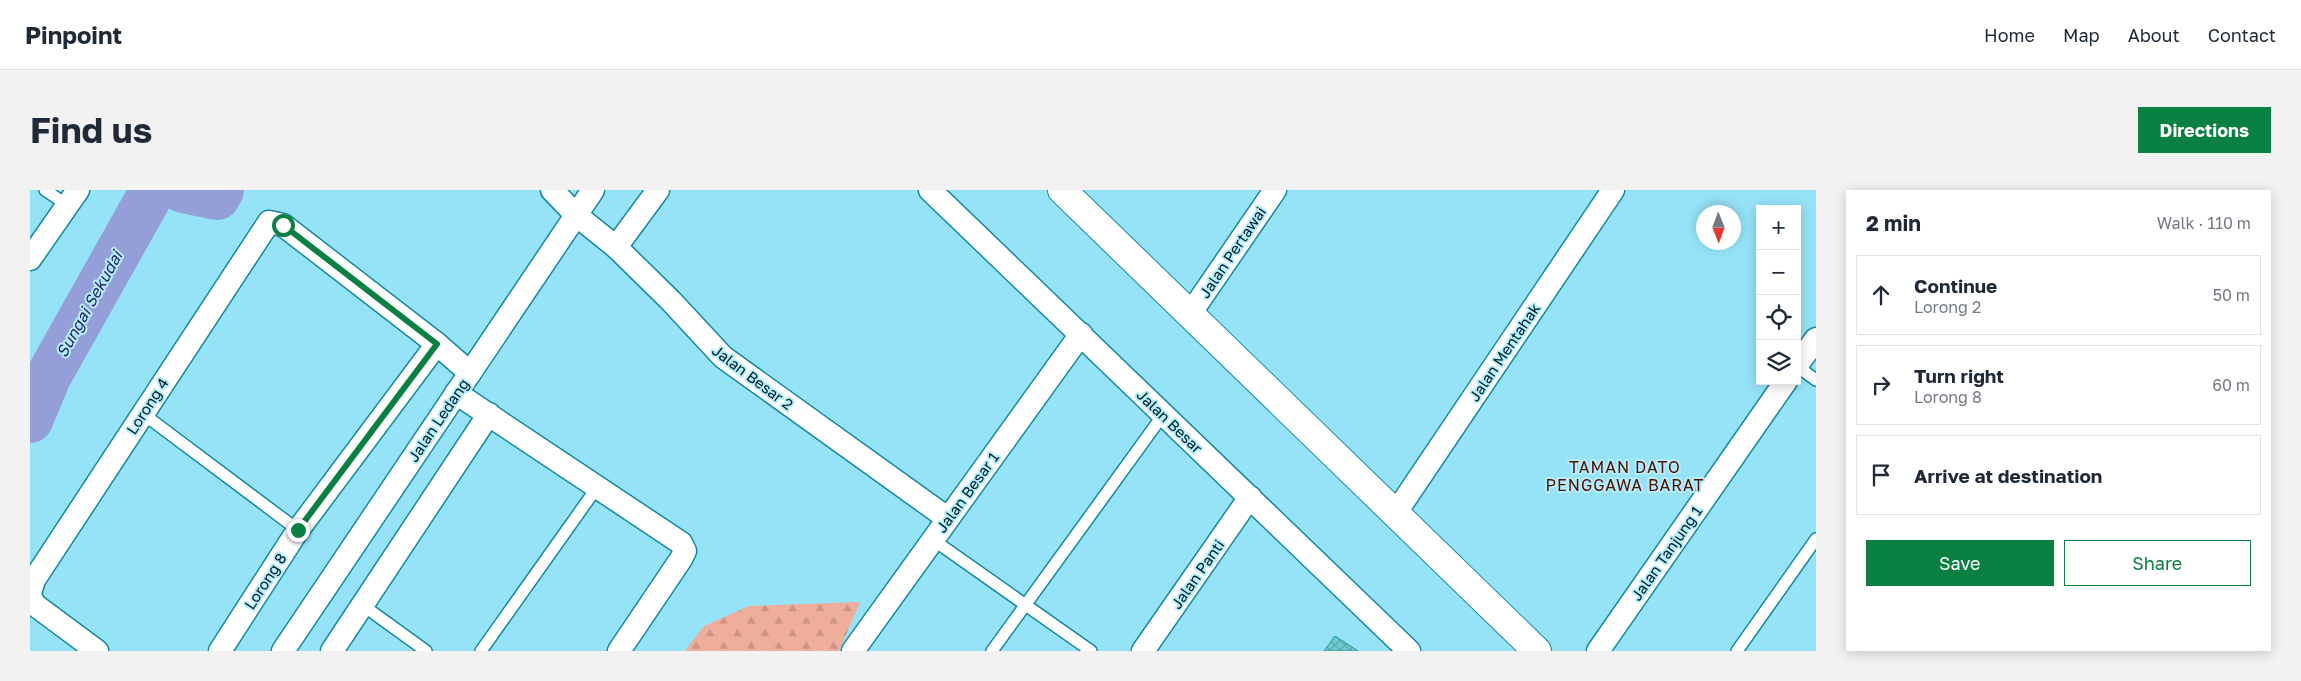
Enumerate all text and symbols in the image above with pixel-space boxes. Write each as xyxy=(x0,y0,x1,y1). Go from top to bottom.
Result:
text: Pinpoint xyxy=(25,20,122,49)
text: Home xyxy=(1984,24,2035,46)
text: Map xyxy=(2063,24,2100,46)
text: About xyxy=(2128,24,2180,46)
text: Contact xyxy=(2208,24,2276,46)
button: Directions xyxy=(2138,107,2271,153)
text: Find us xyxy=(30,109,152,151)
street label: Jalan Pertawai xyxy=(1195,203,1269,301)
north arrow xyxy=(1696,205,1741,250)
map controls xyxy=(1756,205,1801,385)
button: + xyxy=(1756,205,1801,250)
text: 2 min xyxy=(1866,210,1921,236)
text: Walk · 110 m xyxy=(2157,213,2251,233)
route start xyxy=(272,214,295,237)
water label: Sungai Sekudai xyxy=(52,246,127,361)
button: − xyxy=(1756,250,1801,295)
text: Continue xyxy=(1914,274,1997,297)
icon: ahead xyxy=(1867,281,1895,309)
text: 50 m xyxy=(2213,285,2250,305)
button: locate xyxy=(1756,295,1801,340)
text: Lorong 2 xyxy=(1914,297,1981,317)
street label: Jalan Mentahak xyxy=(1465,299,1544,404)
button: layers xyxy=(1756,340,1801,385)
street label: Jalan Besar 2 xyxy=(709,341,797,413)
text: Turn right xyxy=(1914,364,2004,387)
icon: right xyxy=(1867,371,1895,399)
street label: Lorong 4 xyxy=(122,374,172,438)
street label: Jalan Ledang xyxy=(404,375,472,465)
text: 60 m xyxy=(2212,375,2250,395)
street label: Jalan Besar xyxy=(1134,385,1207,457)
text: Lorong 8 xyxy=(1914,387,1982,407)
street label: Jalan Besar 1 xyxy=(932,448,1002,536)
district label: TAMAN DATO PENGGAWA BARAT xyxy=(1546,457,1704,495)
icon: arrive xyxy=(1867,461,1895,489)
text: Arrive at destination xyxy=(1914,464,2102,487)
street label: Jalan Tanjung 1 xyxy=(1627,502,1705,604)
route end xyxy=(287,519,310,542)
street label: Jalan Panti xyxy=(1167,536,1227,612)
button: Save xyxy=(1866,540,2054,586)
button: Share xyxy=(2064,540,2251,586)
street label: Lorong 8 xyxy=(240,549,290,613)

